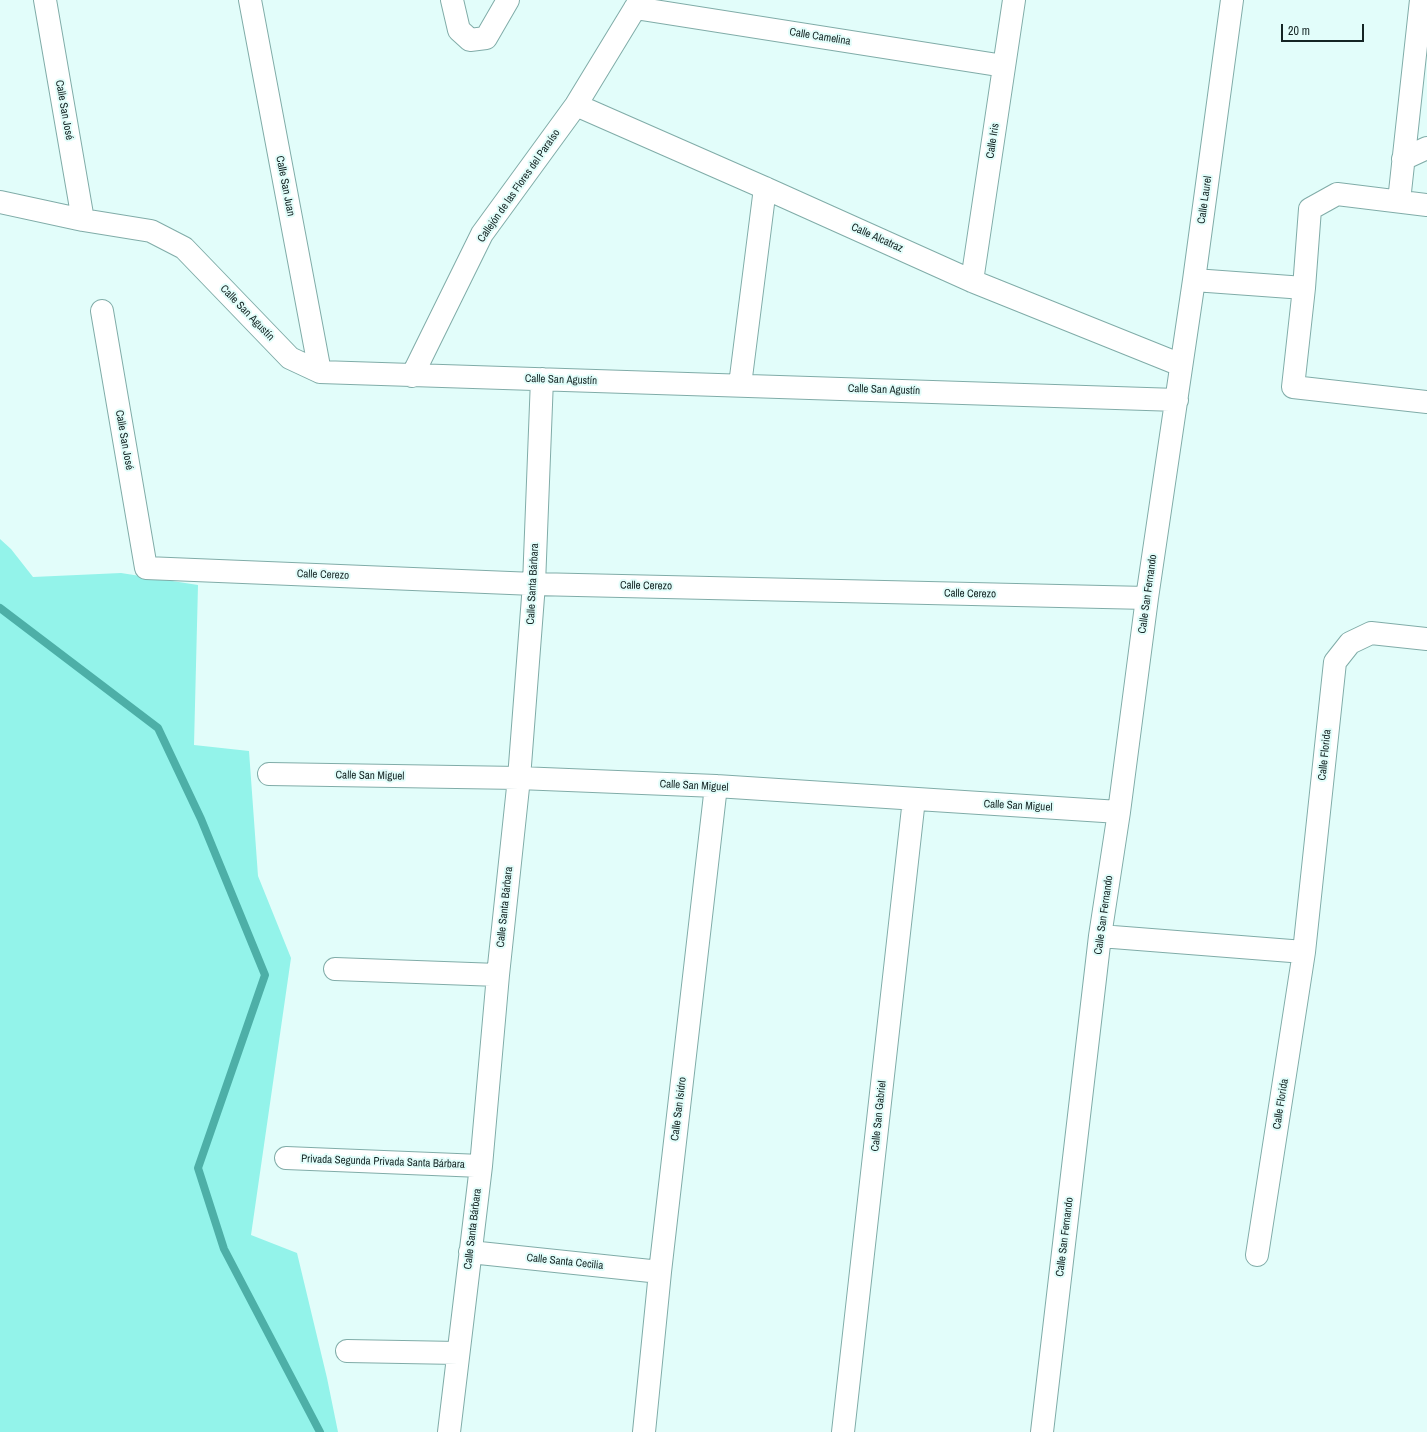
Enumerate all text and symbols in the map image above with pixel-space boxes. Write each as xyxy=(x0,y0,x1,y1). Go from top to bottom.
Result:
scale bar xyxy=(1283,16,1366,42)
text: 20 m xyxy=(1288,23,1310,39)
street label: Calle Camelina xyxy=(789,26,851,48)
street label: Calle San José xyxy=(52,79,76,141)
street label: Calle Iris xyxy=(984,122,1002,160)
street label: Callejón de las Flores del Paraíso xyxy=(475,127,563,245)
street label: Calle San Juan xyxy=(273,155,297,217)
street label: Calle Laurel xyxy=(1195,175,1215,225)
street label: Calle Alcatraz xyxy=(849,221,905,255)
street label: Calle San Agustín xyxy=(217,282,277,344)
street label: Calle San Agustín xyxy=(525,372,597,388)
street label: Calle San Agustín xyxy=(848,382,920,398)
street label: Calle San José xyxy=(112,409,136,471)
street label: Calle Santa Bárbara xyxy=(524,543,542,625)
street label: Calle San Fernando xyxy=(1136,554,1160,634)
street label: Calle Cerezo xyxy=(297,567,349,583)
street label: Calle Cerezo xyxy=(620,579,672,593)
street label: Calle Cerezo xyxy=(944,587,996,601)
street label: Calle Florida xyxy=(1316,729,1334,781)
street label: Calle San Miguel xyxy=(336,769,404,783)
street label: Calle San Miguel xyxy=(659,778,729,794)
street label: Calle San Miguel xyxy=(983,798,1053,814)
street label: Calle Santa Bárbara xyxy=(494,866,516,948)
street label: Calle San Fernando xyxy=(1092,875,1116,955)
street label: Calle San Isidro xyxy=(669,1076,689,1142)
street label: Calle Florida xyxy=(1270,1078,1292,1130)
street label: Calle San Gabriel xyxy=(869,1080,889,1152)
street label: Privada Segunda Privada Santa Bárbara xyxy=(301,1153,465,1171)
street label: Calle Santa Bárbara xyxy=(461,1188,485,1270)
street label: Calle San Fernando xyxy=(1054,1197,1076,1277)
street label: Calle Santa Cecilia xyxy=(526,1251,604,1273)

